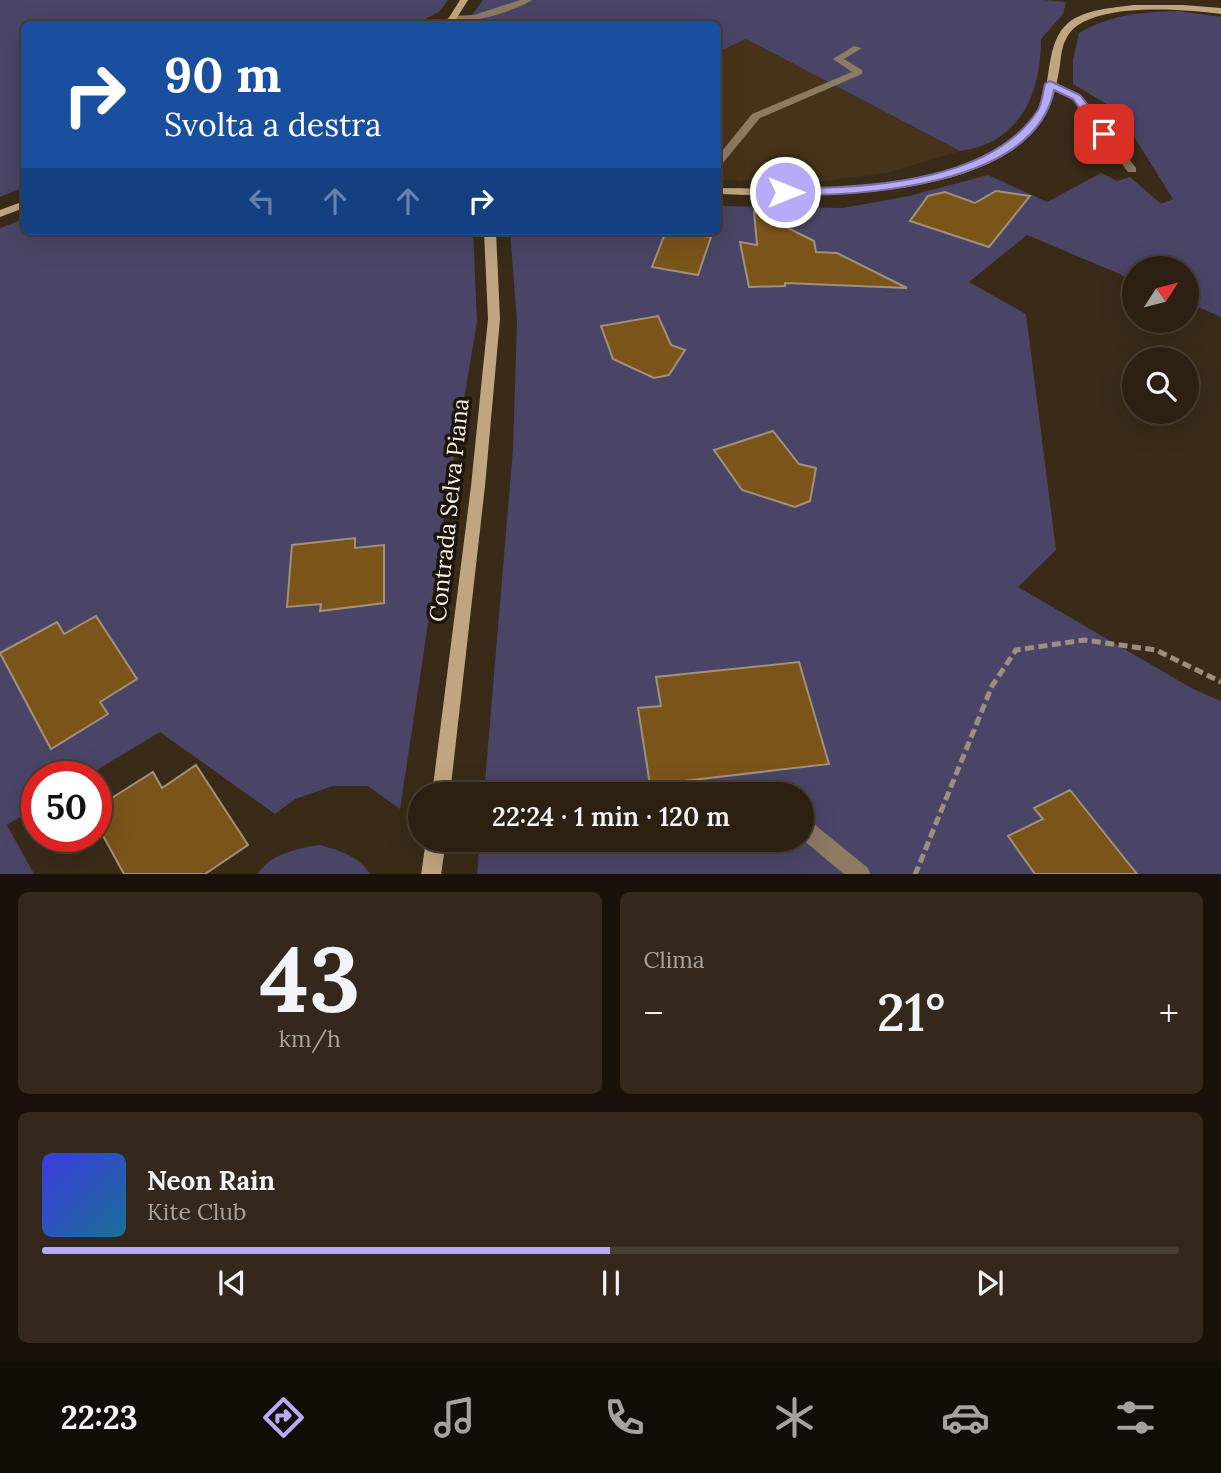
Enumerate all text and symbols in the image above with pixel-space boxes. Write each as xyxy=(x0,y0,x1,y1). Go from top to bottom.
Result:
text: 90 m xyxy=(164,43,281,105)
icon: right xyxy=(49,49,140,140)
text: Svolta a destra xyxy=(164,104,381,145)
pin xyxy=(1074,104,1134,164)
icon: arrive xyxy=(1085,115,1123,153)
position arrow xyxy=(748,155,822,229)
icon: left xyxy=(243,182,281,220)
icon: ahead xyxy=(316,182,354,220)
icon: ahead xyxy=(389,182,427,220)
icon: right xyxy=(462,182,500,220)
north arrow xyxy=(1122,256,1199,332)
map controls xyxy=(1122,256,1199,424)
button: search xyxy=(1122,347,1199,424)
street label: Contrada Selva Piana xyxy=(422,397,475,623)
speed limit sign: 50 xyxy=(21,761,112,852)
text: 22:24 · 1 min · 120 m xyxy=(492,800,730,833)
text: 43 xyxy=(259,920,360,1037)
text: Clima xyxy=(644,945,705,974)
text: 21° xyxy=(877,979,945,1045)
text: − xyxy=(644,989,664,1037)
text: + xyxy=(1159,989,1179,1037)
text: km/h xyxy=(279,1024,341,1053)
text: Neon Rain xyxy=(147,1164,275,1197)
text: Kite Club xyxy=(147,1197,246,1226)
icon: previous xyxy=(213,1264,251,1302)
icon: pause xyxy=(592,1264,630,1302)
icon: next xyxy=(971,1264,1009,1302)
icon: directions xyxy=(259,1393,308,1442)
icon: music xyxy=(430,1393,479,1442)
icon: phone xyxy=(600,1393,649,1442)
icon: climate xyxy=(770,1393,819,1442)
icon: car xyxy=(941,1393,990,1442)
icon: filters xyxy=(1111,1393,1160,1442)
text: 22:23 xyxy=(61,1397,138,1438)

